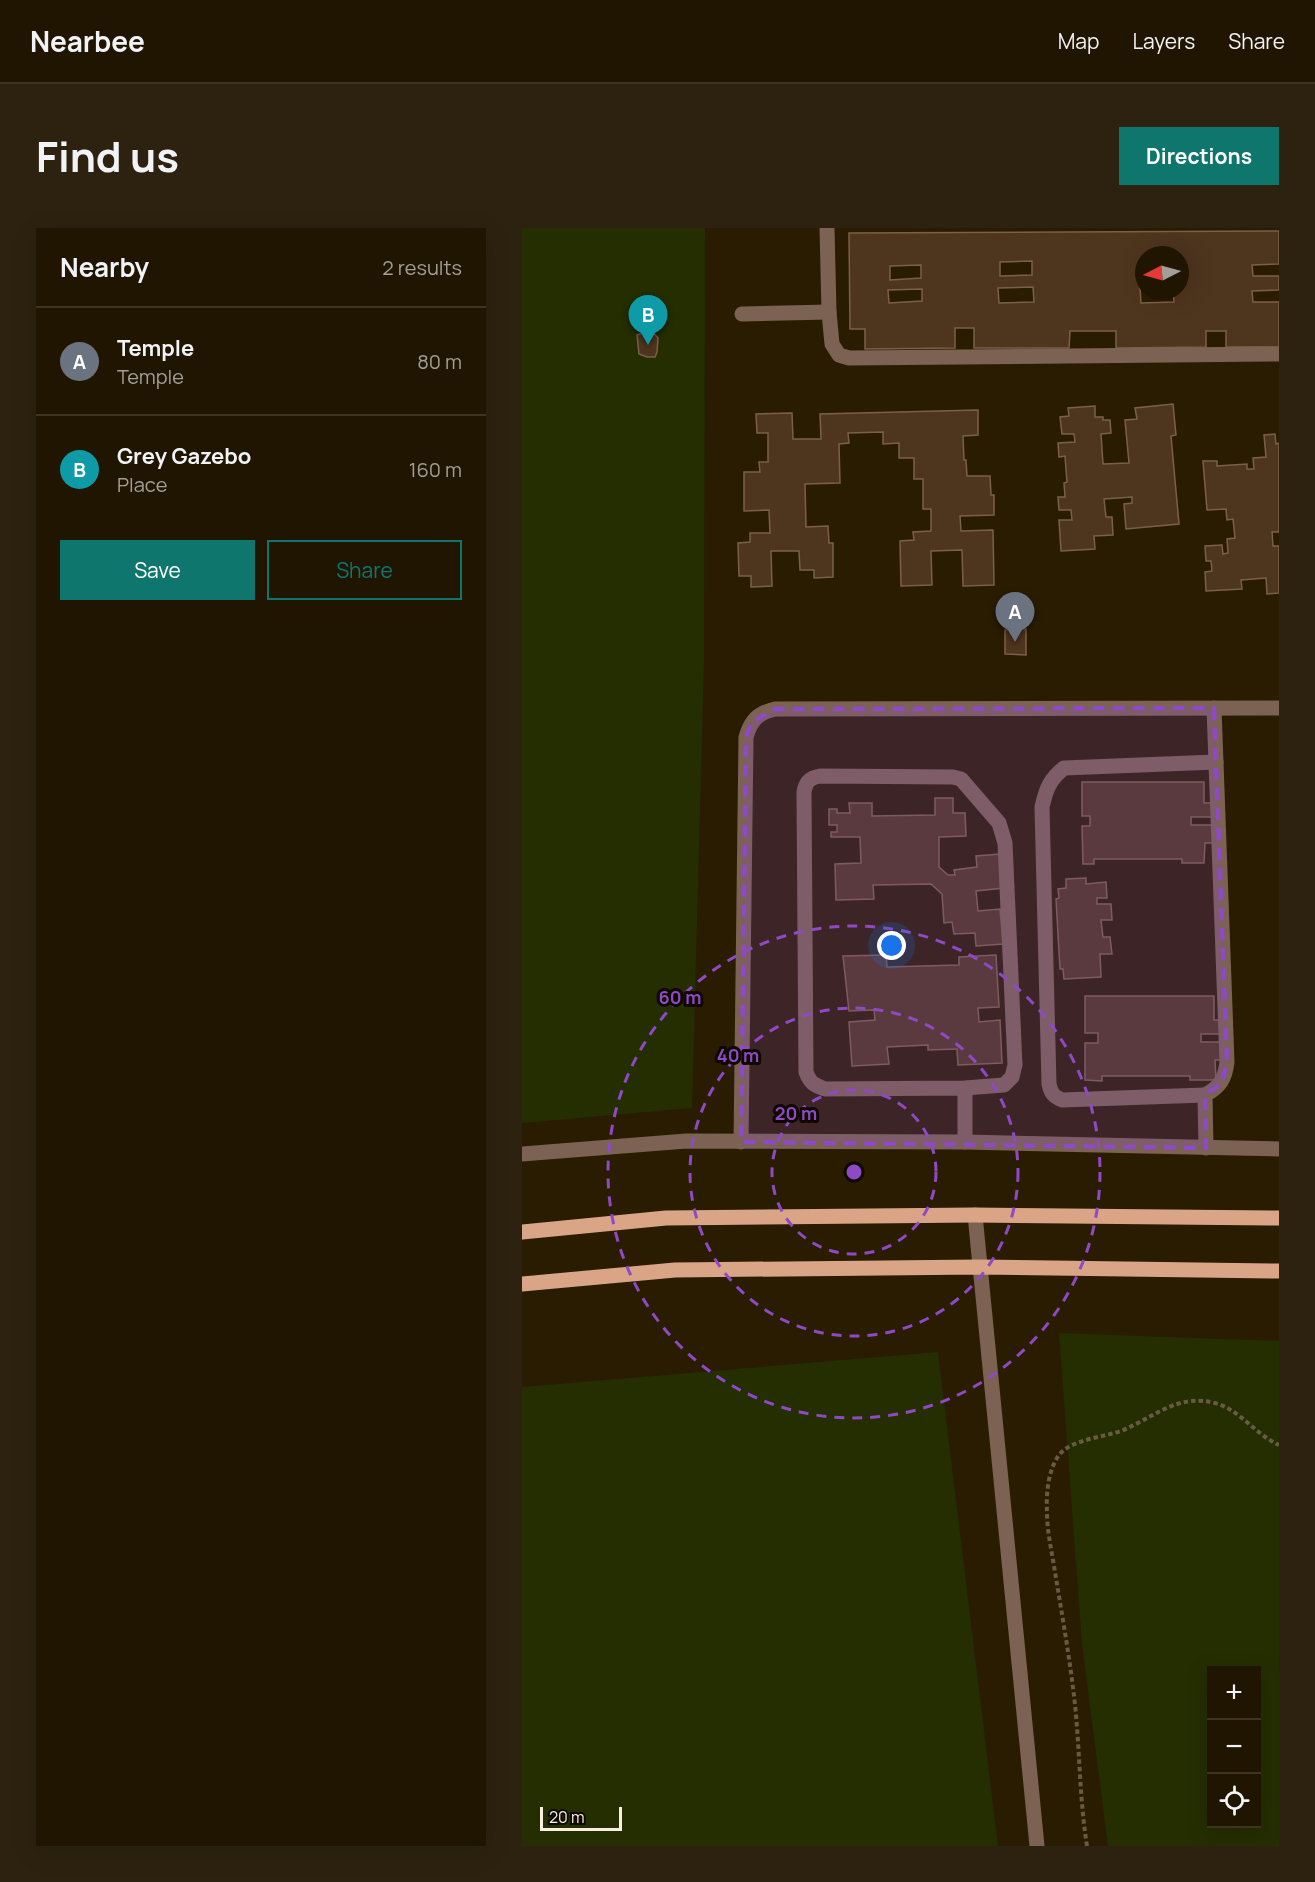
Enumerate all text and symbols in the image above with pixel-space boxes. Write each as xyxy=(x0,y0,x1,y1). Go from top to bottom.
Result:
text: Nearbee xyxy=(30,22,145,60)
text: Map xyxy=(1058,27,1099,55)
text: Layers xyxy=(1132,27,1195,55)
text: Share xyxy=(1228,27,1285,55)
text: Find us xyxy=(36,127,179,185)
button: Directions xyxy=(1119,127,1279,185)
north arrow xyxy=(1135,246,1189,300)
text: Nearby xyxy=(60,249,149,285)
text: 2 results xyxy=(382,254,462,281)
pin: B xyxy=(628,296,668,345)
text: Temple xyxy=(117,333,194,363)
text: A xyxy=(73,348,86,375)
text: 80 m xyxy=(417,348,462,375)
text: Temple xyxy=(117,363,184,390)
text: Grey Gazebo xyxy=(117,441,251,471)
text: B xyxy=(73,456,86,483)
text: 160 m xyxy=(409,456,462,483)
text: Place xyxy=(117,471,167,498)
button: Save xyxy=(60,540,255,600)
button: Share xyxy=(267,540,462,600)
pin: A xyxy=(996,592,1034,642)
your location xyxy=(877,931,906,960)
text: 60 m xyxy=(659,985,701,1009)
text: 40 m xyxy=(717,1043,759,1067)
text: 20 m xyxy=(775,1101,817,1125)
centre of rings xyxy=(844,1162,864,1182)
map controls xyxy=(1207,1666,1261,1828)
button: + xyxy=(1207,1666,1261,1720)
button: − xyxy=(1207,1720,1261,1774)
button: locate xyxy=(1207,1774,1261,1828)
scale bar xyxy=(540,1804,622,1832)
text: 20 m xyxy=(549,1806,585,1828)

